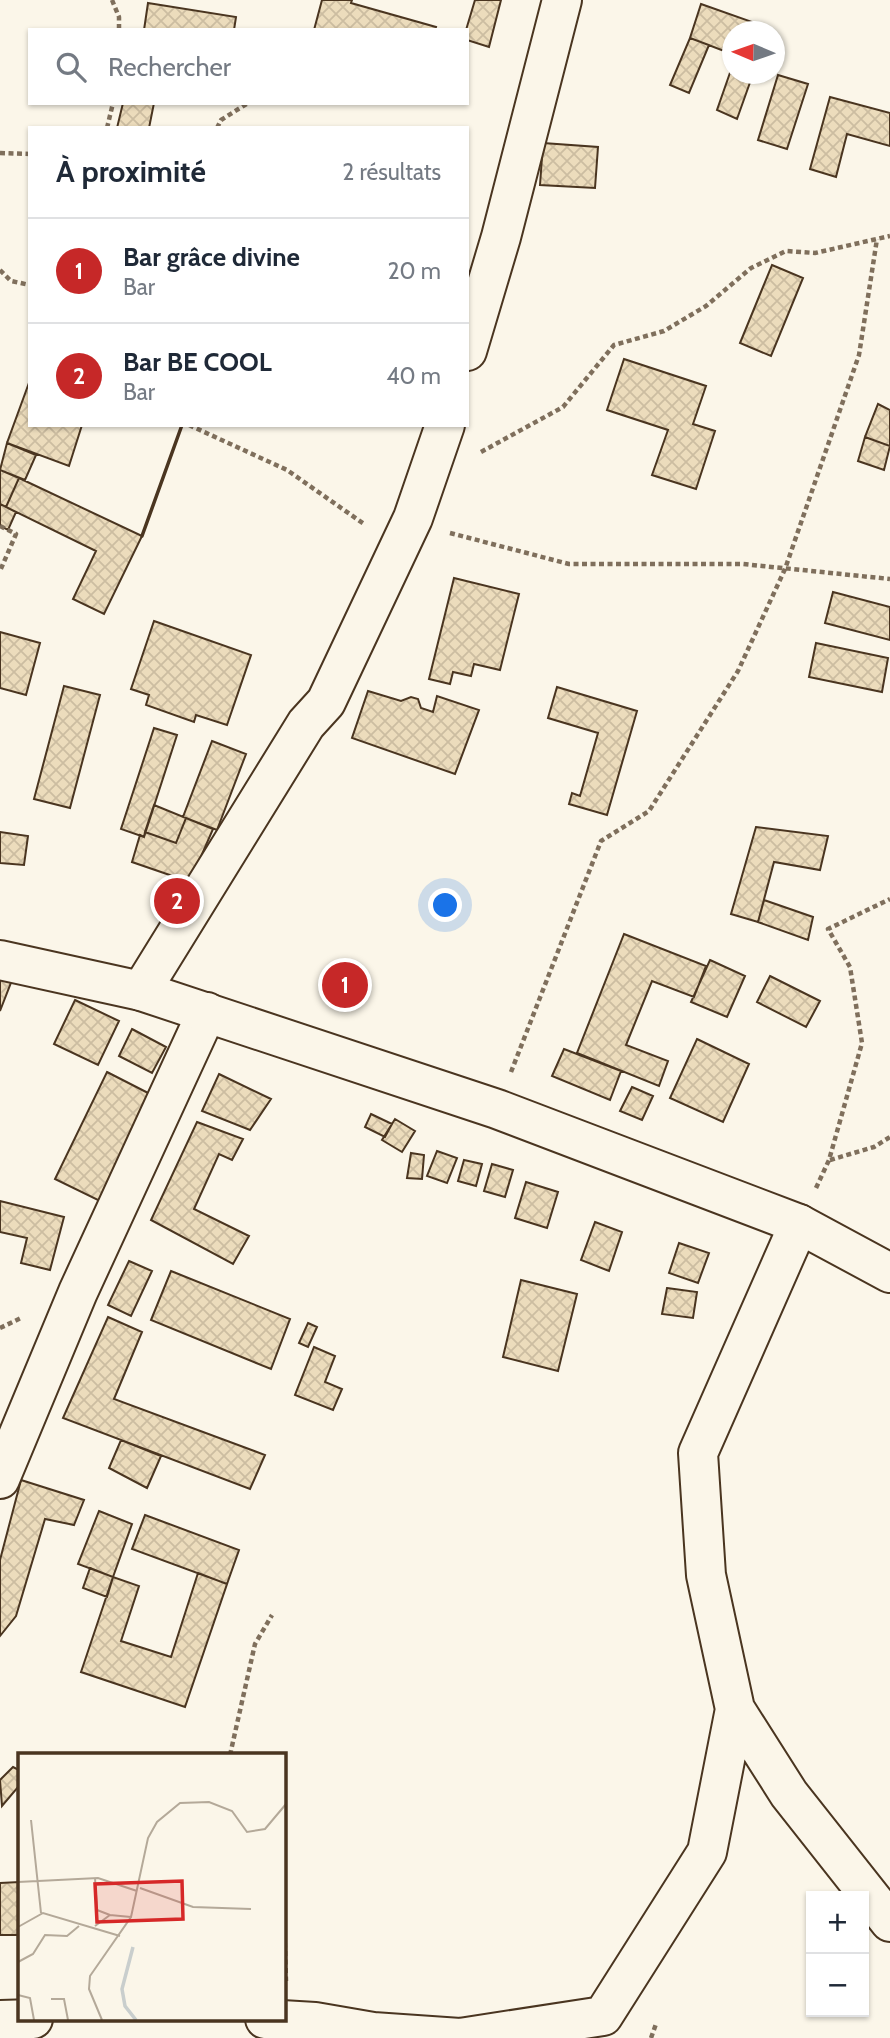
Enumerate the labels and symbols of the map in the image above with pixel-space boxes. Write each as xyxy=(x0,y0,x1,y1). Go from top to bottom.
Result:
north arrow xyxy=(722,21,785,84)
pin: 2 xyxy=(154,875,200,927)
your location xyxy=(428,888,462,922)
pin: 1 xyxy=(322,959,368,1011)
inset map xyxy=(18,1753,285,2021)

